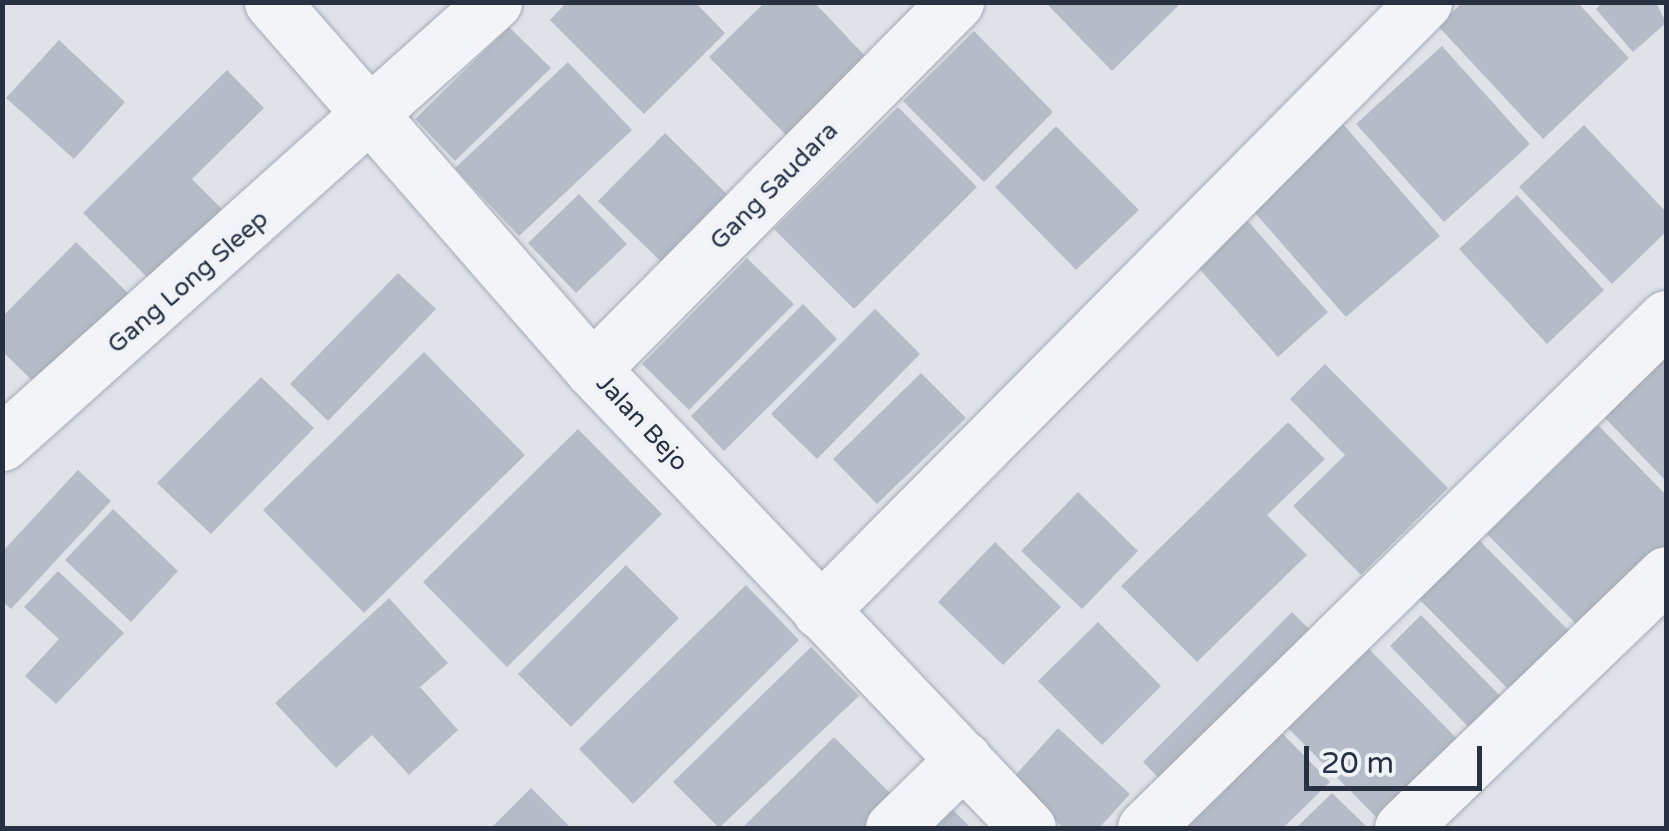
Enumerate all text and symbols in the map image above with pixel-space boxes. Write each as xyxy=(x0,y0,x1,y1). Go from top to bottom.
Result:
street label: Gang Saudara xyxy=(704,116,844,256)
street label: Gang Long Sleep xyxy=(102,204,274,360)
street label: Jalan Bejo xyxy=(590,369,694,477)
scale bar xyxy=(1309,726,1486,788)
text: 20 m xyxy=(1321,745,1394,782)

